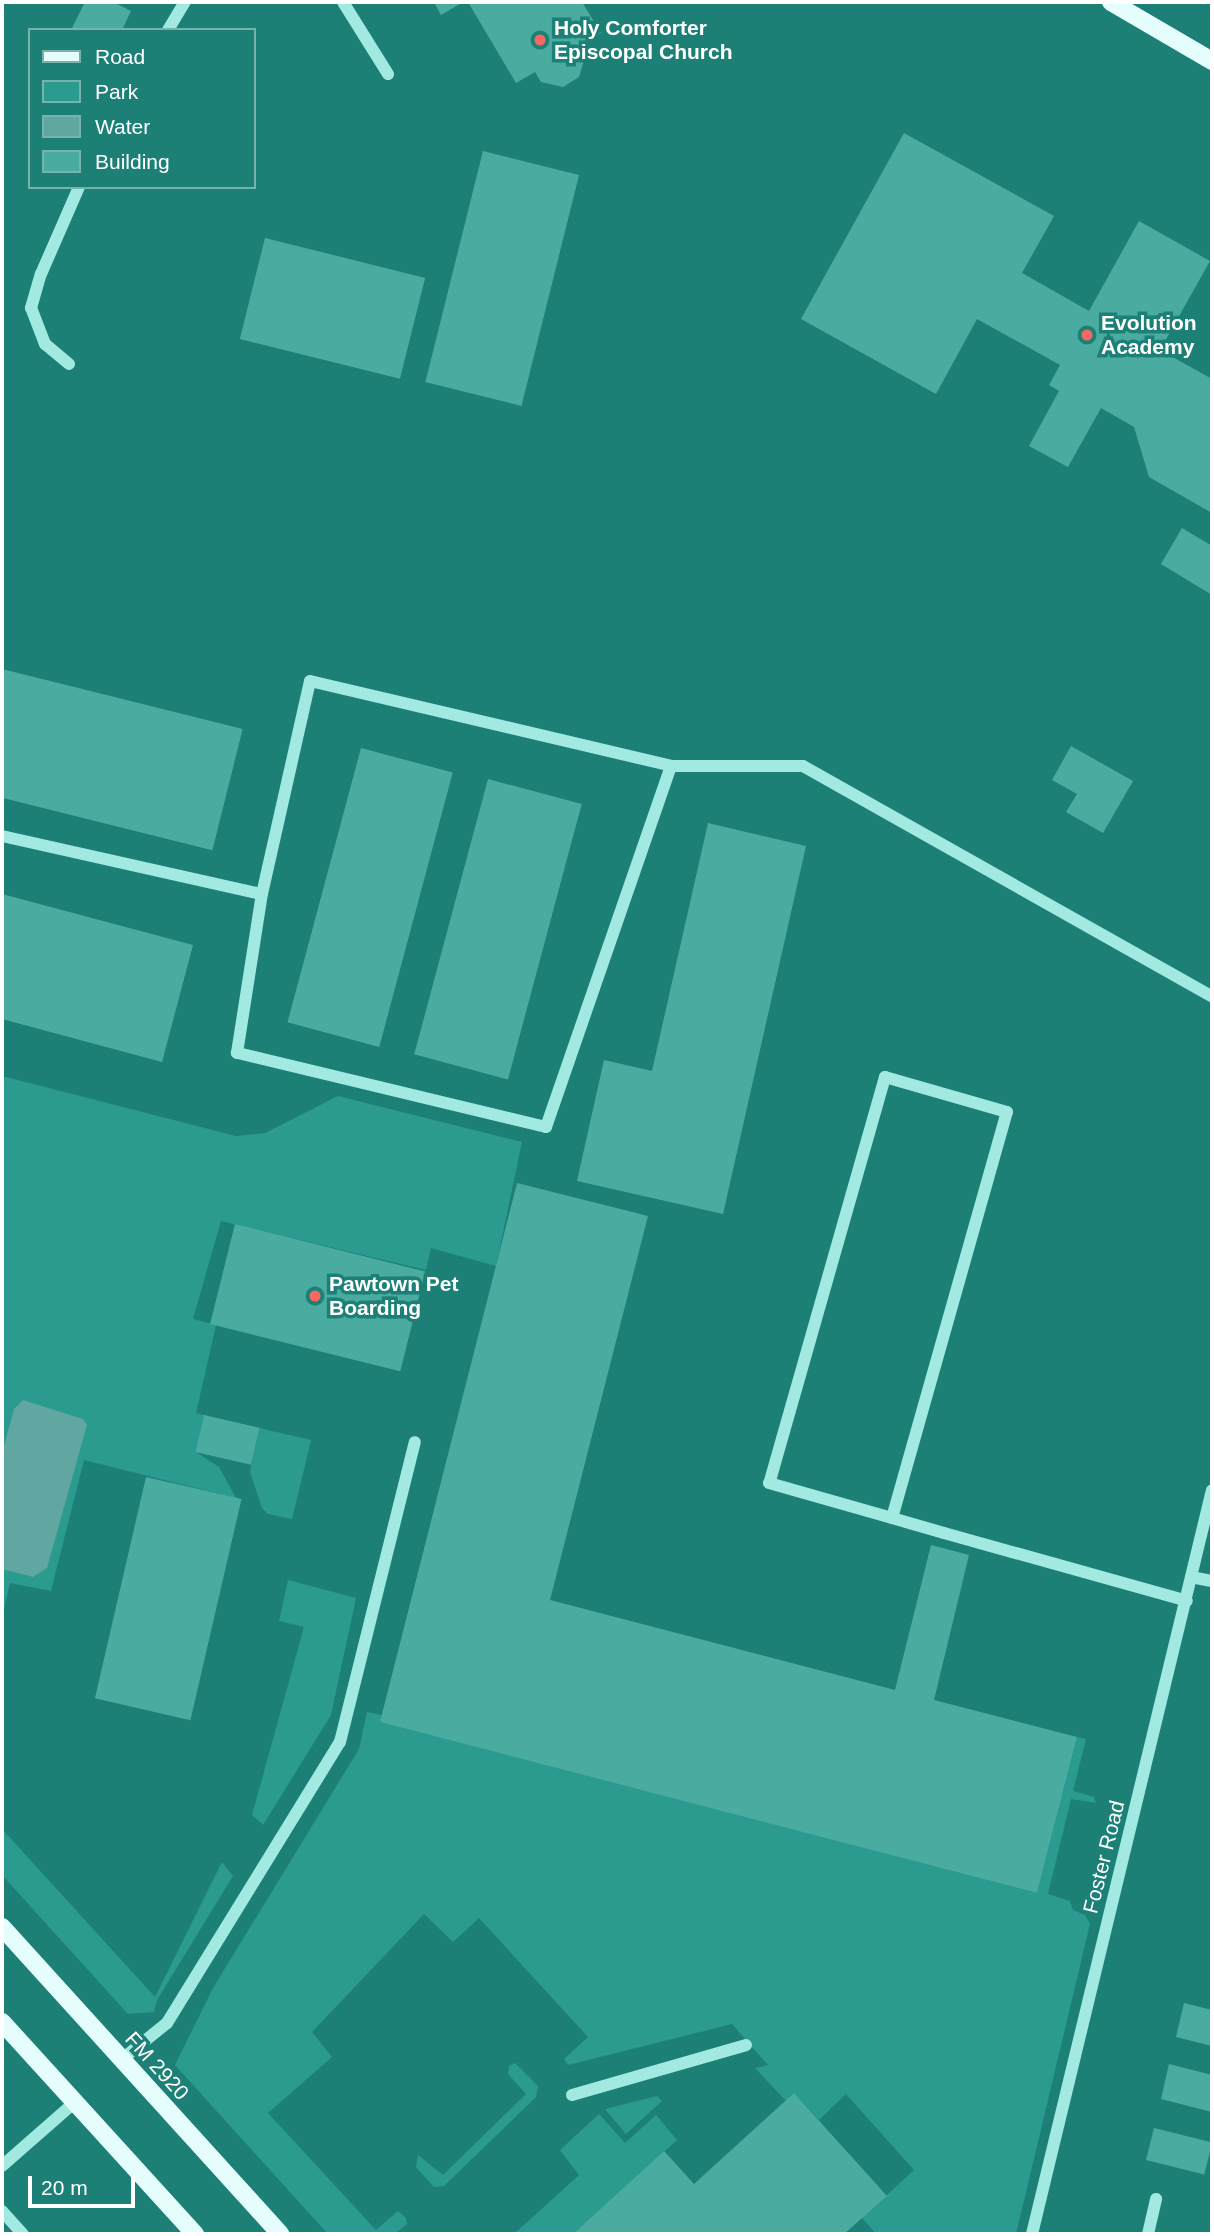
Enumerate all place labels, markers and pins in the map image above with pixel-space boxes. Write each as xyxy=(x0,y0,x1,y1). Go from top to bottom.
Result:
place label: Holy Comforter Episcopal Church xyxy=(554,15,733,65)
marker: Holy Comforter Episcopal Church xyxy=(532,32,548,48)
place label: Evolution Academy xyxy=(1101,310,1197,360)
marker: Evolution Academy xyxy=(1079,327,1095,343)
place label: Pawtown Pet Boarding xyxy=(329,1271,459,1321)
marker: Pawtown Pet Boarding xyxy=(307,1288,323,1304)

